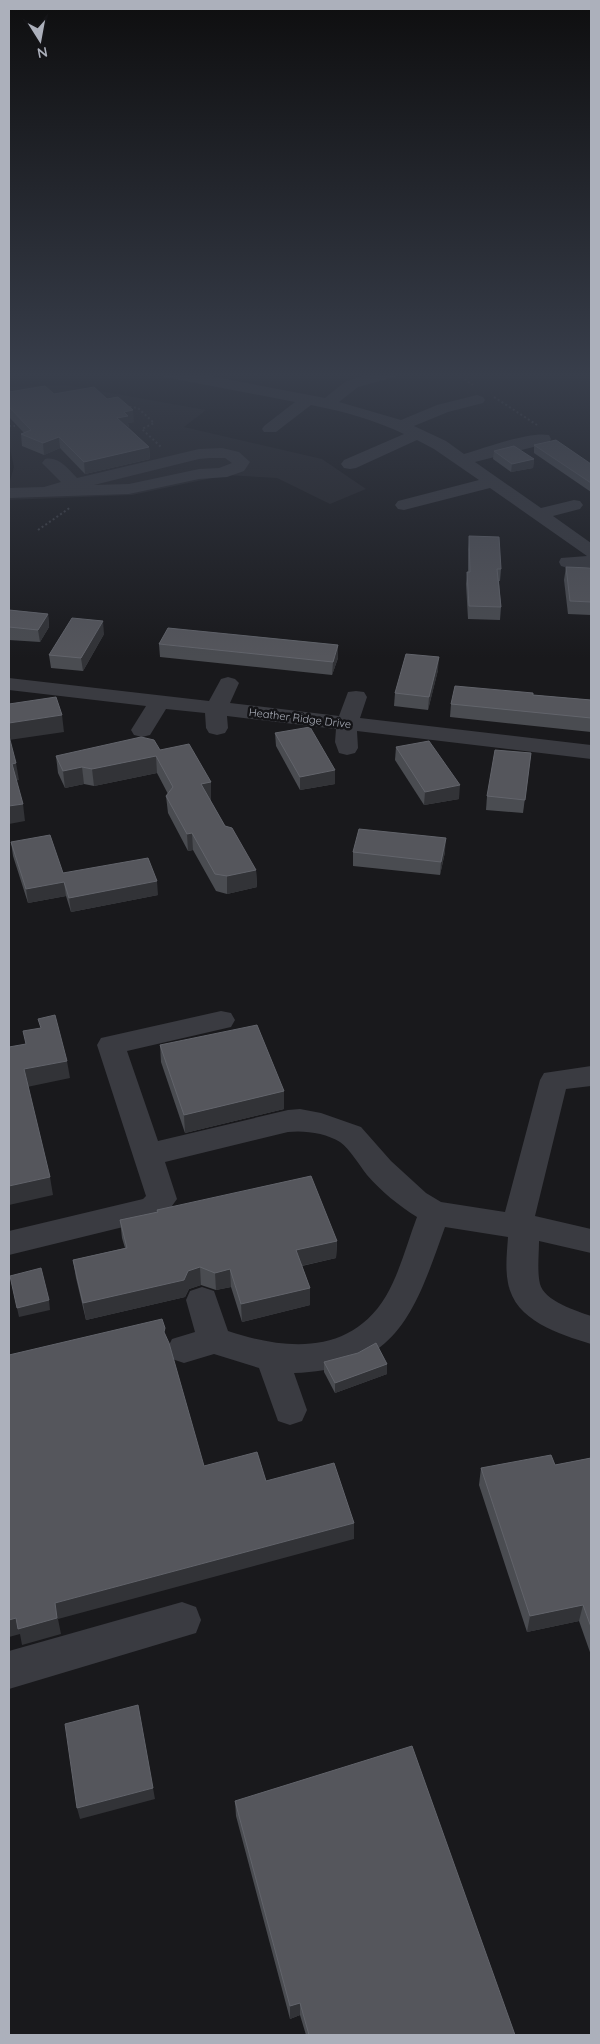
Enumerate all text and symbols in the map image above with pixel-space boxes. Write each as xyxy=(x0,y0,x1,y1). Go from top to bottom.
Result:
north arrow xyxy=(15,15,65,65)
text: N xyxy=(36,43,49,63)
street label: Heather Ridge Drive xyxy=(248,705,352,731)

